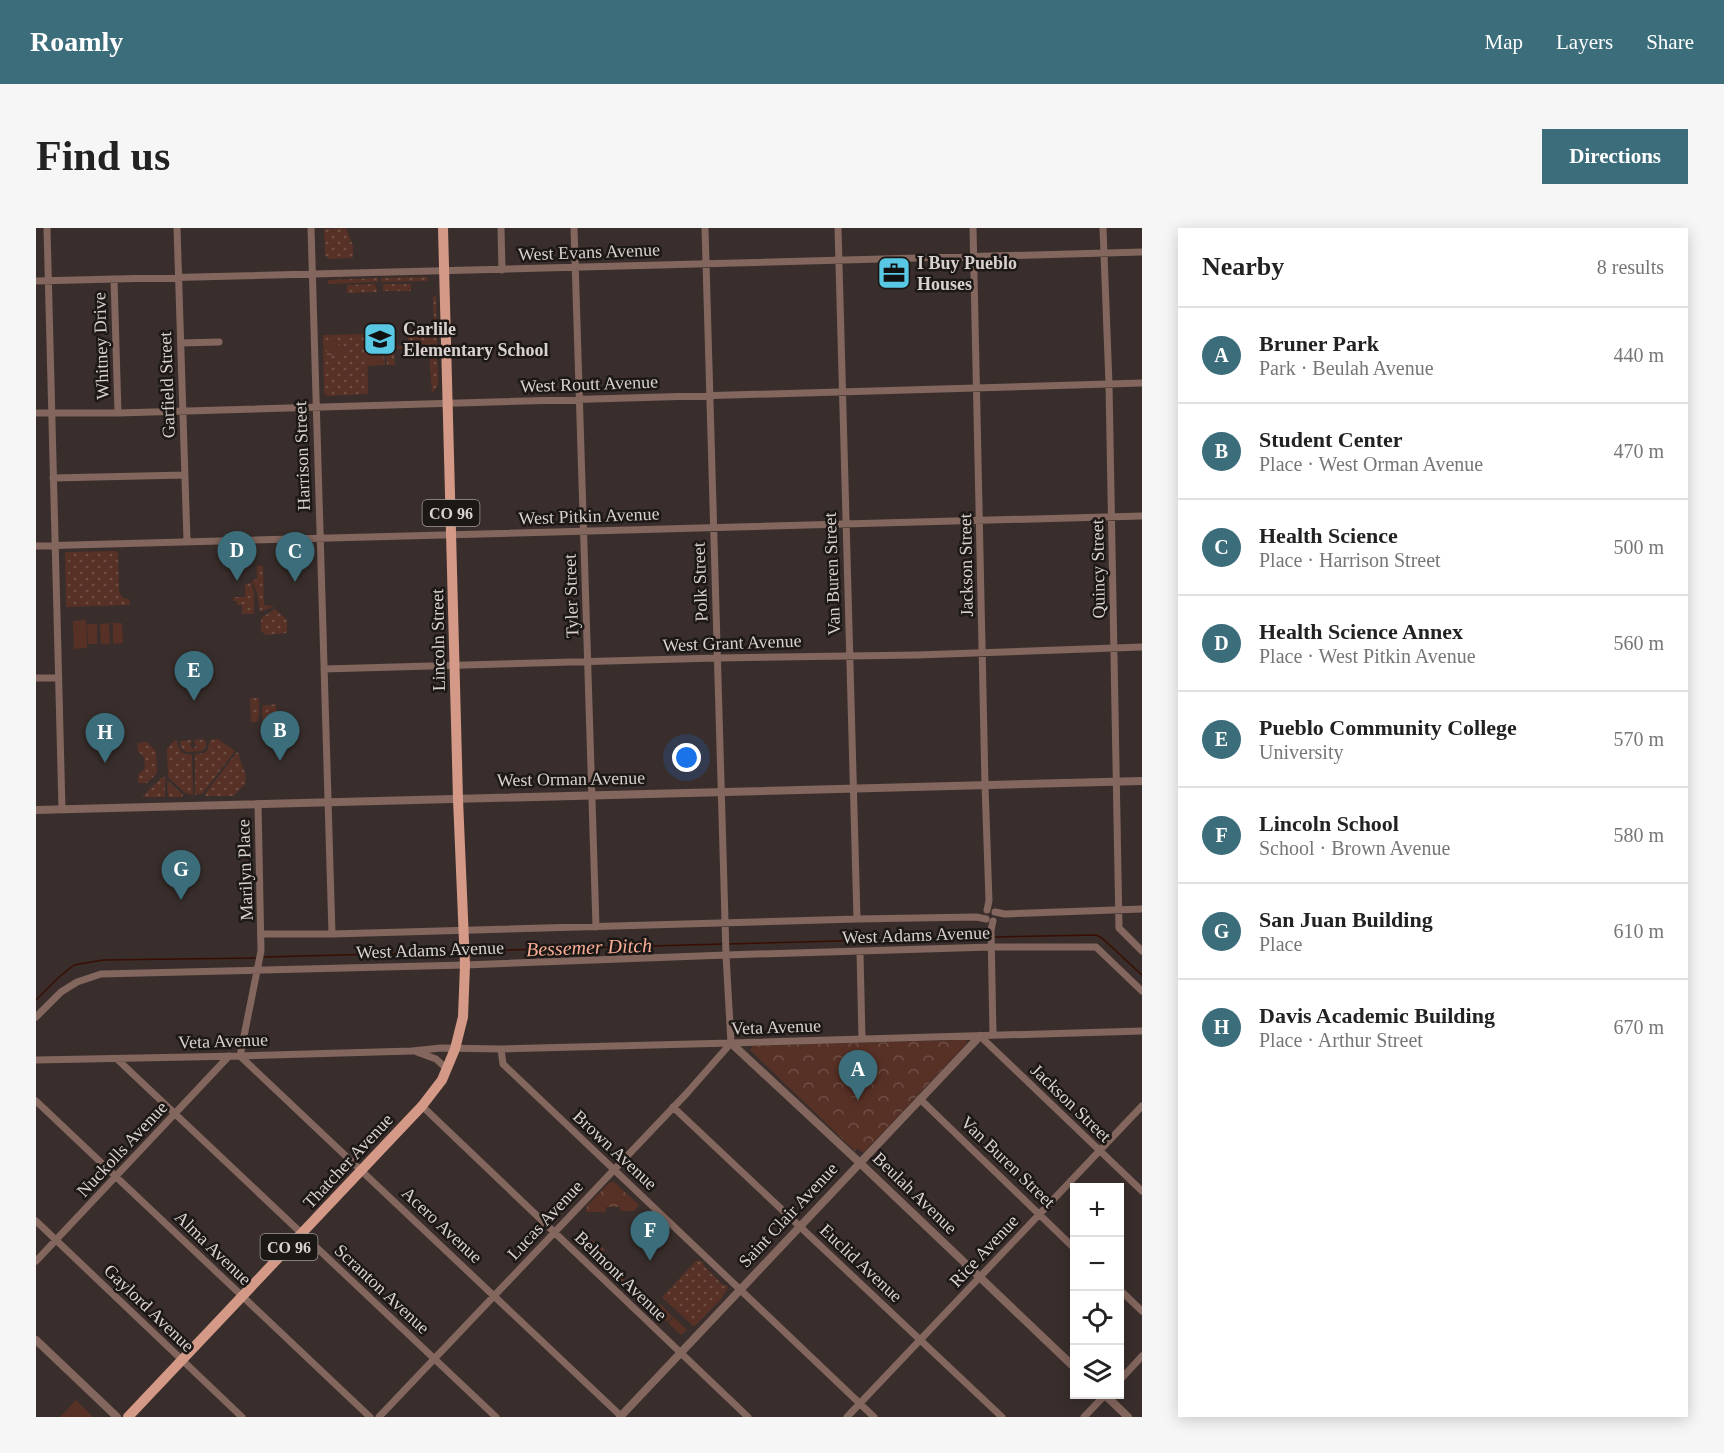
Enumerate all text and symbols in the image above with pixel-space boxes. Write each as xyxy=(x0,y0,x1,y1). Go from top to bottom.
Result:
text: Roamly xyxy=(30,26,123,57)
text: Map xyxy=(1485,30,1523,54)
text: Layers xyxy=(1556,30,1613,54)
text: Share xyxy=(1646,30,1694,54)
button: Directions xyxy=(1542,129,1688,184)
text: Find us xyxy=(36,133,170,179)
street label: West Evans Avenue xyxy=(518,240,660,264)
text: Nearby xyxy=(1202,252,1284,281)
place label: I Buy Pueblo Houses xyxy=(917,253,1017,294)
office icon: I Buy Pueblo Houses xyxy=(876,255,912,291)
text: 8 results xyxy=(1597,256,1664,278)
street label: Whitney Drive xyxy=(89,292,113,400)
place label: Carlile Elementary School xyxy=(403,319,549,360)
school or university icon: Carlile Elementary School xyxy=(362,321,398,357)
street label: Garfield Street xyxy=(155,331,179,439)
text: Bruner Park xyxy=(1259,331,1379,356)
text: A xyxy=(1214,344,1229,366)
text: 440 m xyxy=(1613,344,1664,366)
text: Park · Beulah Avenue xyxy=(1259,357,1434,379)
street label: West Routt Avenue xyxy=(520,372,658,396)
street label: Harrison Street xyxy=(290,401,314,511)
text: Student Center xyxy=(1259,427,1403,452)
text: B xyxy=(1215,440,1228,462)
text: 470 m xyxy=(1613,440,1664,462)
text: Place · West Orman Avenue xyxy=(1259,453,1483,475)
road number: CO 96 xyxy=(422,500,480,526)
street label: West Pitkin Avenue xyxy=(518,504,660,528)
street label: Van Buren Street xyxy=(820,512,844,636)
street label: Jackson Street xyxy=(955,513,977,617)
street label: Quincy Street xyxy=(1087,519,1109,619)
text: Health Science xyxy=(1259,523,1398,548)
pin: D xyxy=(218,532,256,581)
pin: C xyxy=(276,532,314,582)
text: C xyxy=(1214,536,1229,558)
text: 500 m xyxy=(1613,536,1664,558)
street label: Polk Street xyxy=(689,542,711,622)
text: Place · Harrison Street xyxy=(1259,549,1441,571)
street label: Tyler Street xyxy=(560,554,582,638)
street label: Lincoln Street xyxy=(427,589,449,691)
text: Health Science Annex xyxy=(1259,619,1463,644)
street label: West Grant Avenue xyxy=(662,631,802,655)
text: D xyxy=(1214,632,1229,654)
text: 560 m xyxy=(1613,632,1664,654)
text: Place · West Pitkin Avenue xyxy=(1259,645,1476,667)
pin: E xyxy=(174,652,214,701)
pin: B xyxy=(260,712,300,761)
pin: H xyxy=(86,714,124,763)
text: Pueblo Community College xyxy=(1259,715,1517,740)
text: E xyxy=(1215,728,1228,750)
text: 570 m xyxy=(1613,728,1664,750)
text: University xyxy=(1259,741,1343,763)
your location xyxy=(672,743,701,772)
street label: West Orman Avenue xyxy=(497,768,645,790)
text: Lincoln School xyxy=(1259,811,1399,836)
street label: Marilyn Place xyxy=(233,819,257,921)
text: F xyxy=(1215,824,1228,846)
text: 580 m xyxy=(1613,824,1664,846)
text: School · Brown Avenue xyxy=(1259,837,1450,859)
pin: G xyxy=(162,850,200,900)
text: San Juan Building xyxy=(1259,907,1433,932)
text: G xyxy=(1214,920,1229,942)
text: 610 m xyxy=(1613,920,1664,942)
street label: West Adams Avenue xyxy=(842,922,990,948)
text: Place xyxy=(1259,933,1302,955)
water label: Bessemer Ditch xyxy=(526,934,652,960)
street label: West Adams Avenue xyxy=(356,937,504,963)
text: Davis Academic Building xyxy=(1259,1003,1495,1028)
street label: Veta Avenue xyxy=(731,1015,821,1039)
text: H xyxy=(1214,1016,1229,1038)
text: 670 m xyxy=(1613,1016,1664,1038)
street label: Veta Avenue xyxy=(178,1029,268,1053)
text: Place · Arthur Street xyxy=(1259,1029,1423,1051)
pin: A xyxy=(838,1050,878,1100)
street label: Jackson Street xyxy=(1027,1060,1115,1146)
street label: Nuckolls Avenue xyxy=(73,1097,171,1201)
street label: Brown Avenue xyxy=(569,1106,661,1194)
street label: Thatcher Avenue xyxy=(299,1110,397,1212)
street label: Van Buren Street xyxy=(957,1112,1059,1212)
street label: Beulah Avenue xyxy=(869,1148,961,1238)
street label: Saint Clair Avenue xyxy=(734,1159,842,1271)
street label: Lucas Avenue xyxy=(503,1176,587,1264)
street label: Acero Avenue xyxy=(398,1183,486,1267)
map controls xyxy=(1070,1183,1124,1399)
button: + xyxy=(1070,1183,1124,1237)
street label: Alma Avenue xyxy=(171,1207,255,1289)
street label: Rice Avenue xyxy=(946,1211,1022,1291)
pin: F xyxy=(630,1212,670,1261)
street label: Euclid Avenue xyxy=(816,1220,906,1306)
street label: Belmont Avenue xyxy=(571,1227,671,1325)
road number: CO 96 xyxy=(260,1234,318,1260)
button: − xyxy=(1070,1237,1124,1291)
street label: Scranton Avenue xyxy=(331,1240,433,1338)
street label: Gaylord Avenue xyxy=(100,1260,198,1356)
button: locate xyxy=(1070,1291,1124,1345)
button: layers xyxy=(1070,1345,1124,1399)

